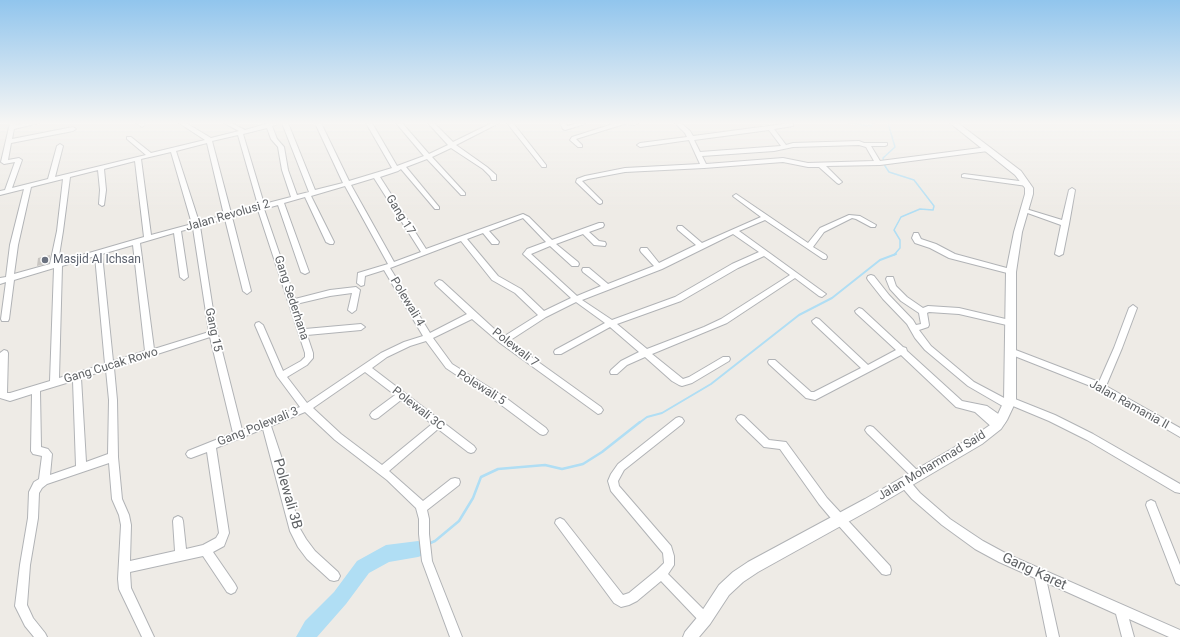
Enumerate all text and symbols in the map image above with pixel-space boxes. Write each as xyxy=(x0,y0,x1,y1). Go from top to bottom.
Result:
street label: Gang 17 xyxy=(382,192,418,238)
street label: Jalan Revolusi 2 xyxy=(184,197,272,235)
place label: Masjid Al Ichsan xyxy=(53,253,141,267)
street label: Gang Sederhana xyxy=(271,254,311,342)
marker: Masjid Al Ichsan xyxy=(40,255,50,265)
street label: Polewali 4 xyxy=(387,275,427,329)
street label: Gang 15 xyxy=(201,307,225,353)
street label: Polewali 7 xyxy=(489,325,541,371)
street label: Gang Cucak Rowo xyxy=(62,345,160,387)
street label: Polewali 5 xyxy=(454,367,508,409)
street label: Jalan Ramania II xyxy=(1087,377,1171,433)
street label: Polewali 3C xyxy=(389,384,447,434)
street label: Gang Polewali 3 xyxy=(216,404,300,450)
street label: Jalan Mohammad Said xyxy=(875,428,989,504)
street label: Polewali 3B xyxy=(269,457,305,531)
street label: Gang Karet xyxy=(999,550,1069,594)

